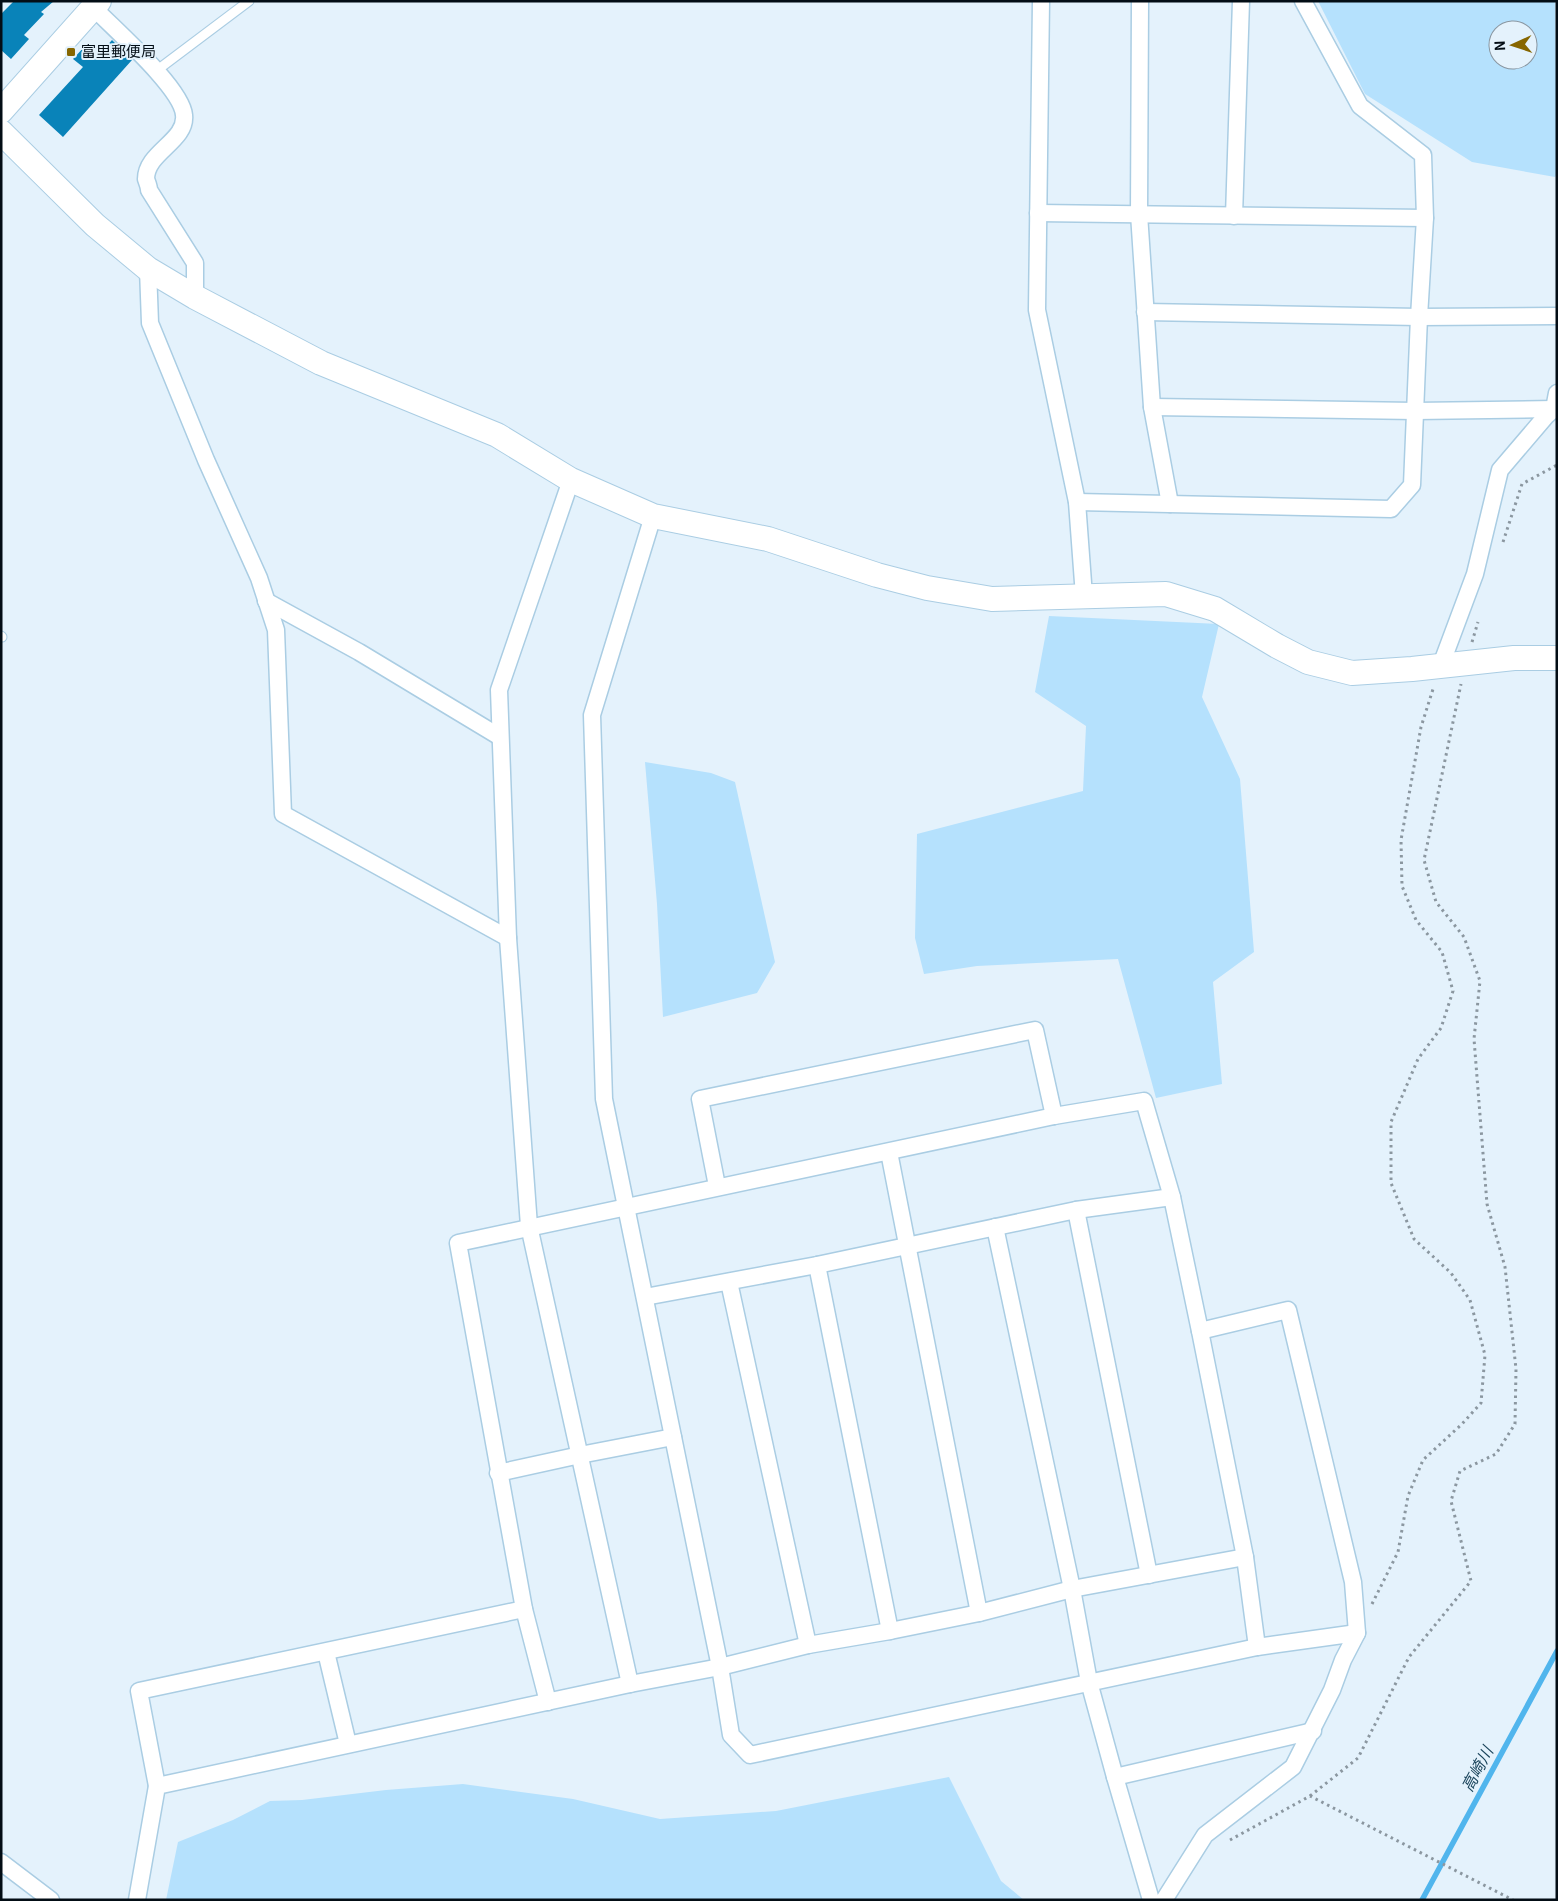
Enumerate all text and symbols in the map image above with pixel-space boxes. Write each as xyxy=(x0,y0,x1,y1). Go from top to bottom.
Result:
north arrow xyxy=(1488,20,1538,70)
place label: 富里郵便局 xyxy=(81,40,156,61)
text: N xyxy=(1489,40,1509,51)
marker: 富里郵便局 xyxy=(65,46,77,58)
water label: 高崎川 xyxy=(1454,1740,1499,1795)

